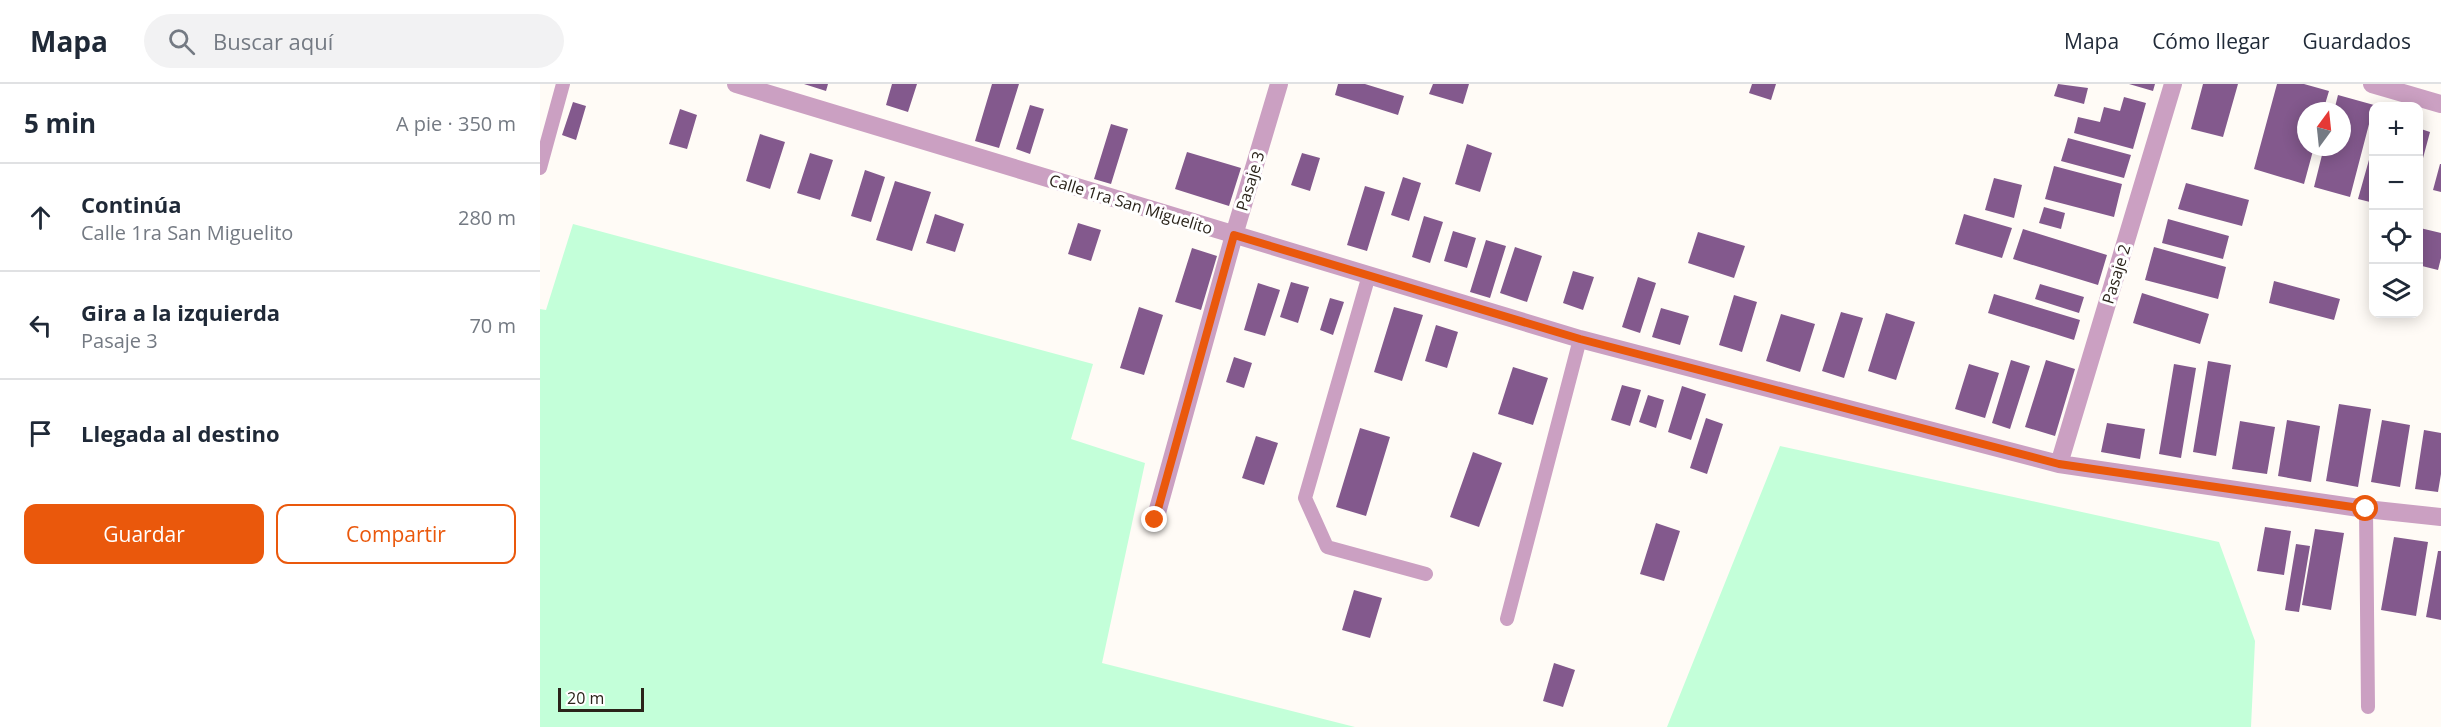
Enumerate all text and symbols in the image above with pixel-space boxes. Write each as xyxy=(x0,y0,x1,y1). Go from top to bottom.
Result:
search box xyxy=(144,14,564,68)
text: Mapa xyxy=(30,22,108,60)
icon: search xyxy=(165,25,198,58)
text: Buscar aquí xyxy=(213,26,333,56)
text: Mapa xyxy=(2064,27,2119,55)
text: Cómo llegar xyxy=(2152,27,2270,55)
text: Guardados xyxy=(2303,27,2411,55)
north arrow xyxy=(2297,102,2351,156)
map controls xyxy=(2369,102,2423,318)
button: + xyxy=(2369,102,2423,156)
text: 5 min xyxy=(24,105,96,141)
text: A pie · 350 m xyxy=(396,110,516,137)
street label: Pasaje 3 xyxy=(1231,148,1269,214)
button: − xyxy=(2369,156,2423,210)
street label: Calle 1ra San Miguelito xyxy=(1047,169,1215,239)
text: Continúa xyxy=(81,189,182,219)
icon: ahead xyxy=(24,201,57,234)
text: 280 m xyxy=(458,204,516,231)
button: locate xyxy=(2369,210,2423,264)
text: Calle 1ra San Miguelito xyxy=(81,219,293,246)
street label: Pasaje 2 xyxy=(2097,241,2135,307)
button: layers xyxy=(2369,264,2423,318)
text: Gira a la izquierda xyxy=(81,297,280,327)
icon: left xyxy=(24,309,57,342)
text: 70 m xyxy=(469,312,516,339)
text: Pasaje 3 xyxy=(81,327,158,354)
icon: arrive xyxy=(24,417,57,450)
text: Llegada al destino xyxy=(81,418,280,448)
route start xyxy=(2352,495,2378,521)
button: Guardar xyxy=(24,504,264,564)
button: Compartir xyxy=(276,504,516,564)
route end xyxy=(1141,506,1167,532)
scale bar xyxy=(558,685,644,712)
text: 20 m xyxy=(567,687,604,709)

